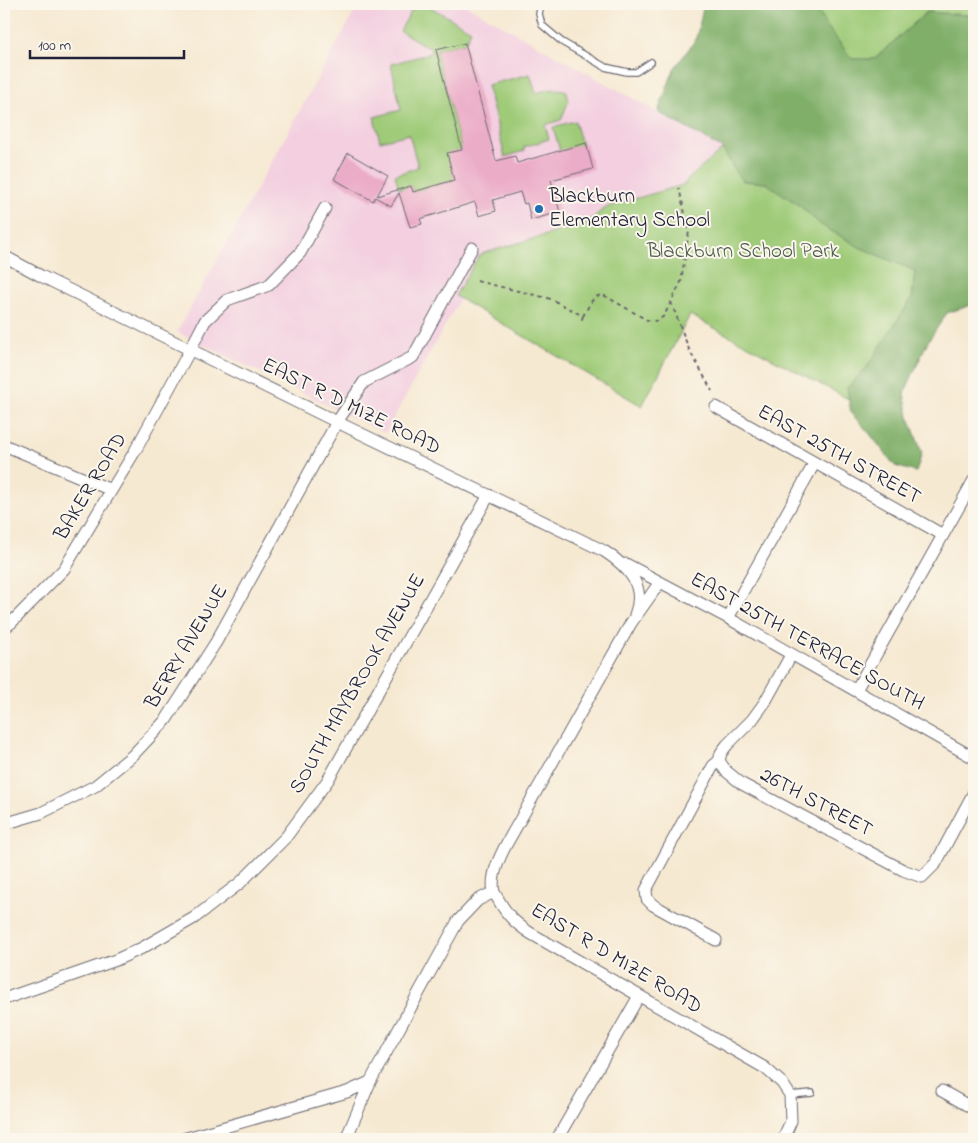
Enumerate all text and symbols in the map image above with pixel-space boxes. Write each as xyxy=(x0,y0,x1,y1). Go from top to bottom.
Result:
scale bar xyxy=(30,28,184,60)
text: 100 m xyxy=(38,35,71,57)
place label: Blackburn Elementary School xyxy=(548,182,710,238)
marker: Blackburn Elementary School xyxy=(533,203,545,215)
park label: Blackburn School Park xyxy=(646,237,840,267)
street label: EAST R D MIZE ROAD xyxy=(257,351,445,463)
street label: EAST 25TH STREET xyxy=(752,398,926,512)
street label: BAKER ROAD xyxy=(47,427,135,547)
street label: EAST 25TH TERRACE SOUTH xyxy=(684,565,930,719)
street label: SOUTH MAYBROOK AVENUE xyxy=(282,568,434,800)
street label: BERRY AVENUE xyxy=(137,579,236,716)
street label: 26TH STREET xyxy=(754,761,878,845)
street label: EAST R D MIZE ROAD xyxy=(524,896,708,1022)

